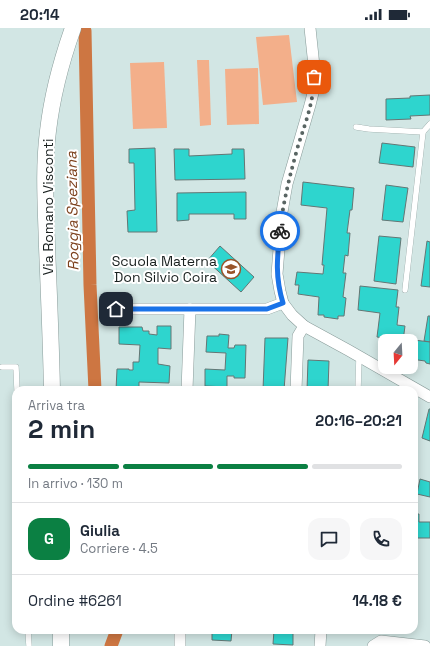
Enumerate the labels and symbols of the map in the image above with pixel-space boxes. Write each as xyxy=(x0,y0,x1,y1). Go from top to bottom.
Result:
pin xyxy=(297,60,331,94)
street label: Via Romano Visconti xyxy=(39,139,57,275)
water label: Roggia Speziana xyxy=(61,151,83,271)
courier xyxy=(260,211,300,251)
place label: Scuola Materna Don Silvio Coira xyxy=(112,252,217,286)
school or university icon: Scuola Materna Don Silvio Coira xyxy=(220,258,242,280)
pin xyxy=(99,292,133,326)
north arrow xyxy=(378,334,418,374)

